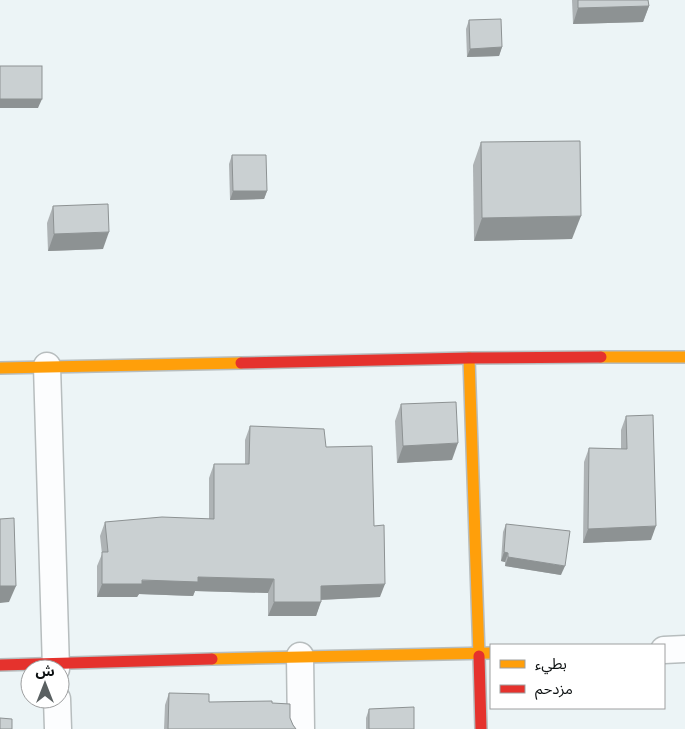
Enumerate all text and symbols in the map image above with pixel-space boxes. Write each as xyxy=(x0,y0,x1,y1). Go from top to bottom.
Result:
legend xyxy=(490,644,665,709)
text: بطيء xyxy=(535,653,567,675)
north arrow xyxy=(20,659,70,709)
text: ش xyxy=(35,661,55,680)
text: مزدحم xyxy=(535,678,573,700)

